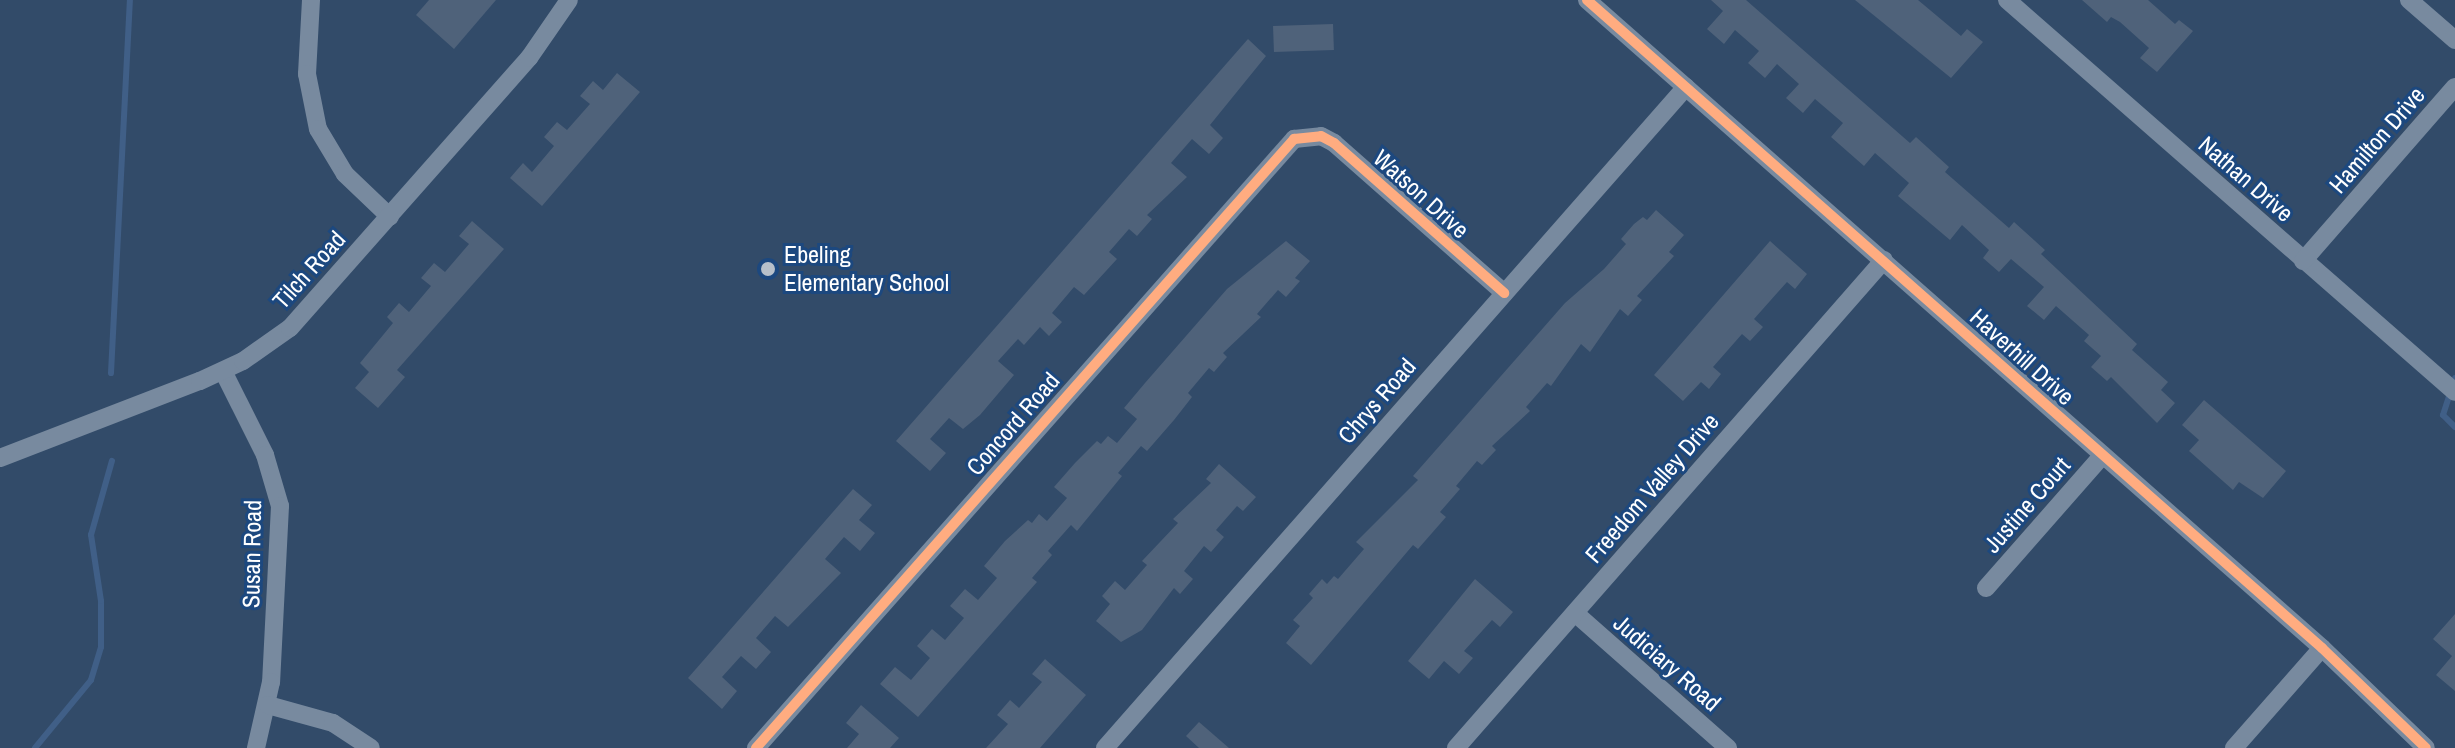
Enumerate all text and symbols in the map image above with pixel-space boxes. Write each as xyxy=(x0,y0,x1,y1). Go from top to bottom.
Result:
street label: Hamilton Drive xyxy=(2323,81,2431,199)
street label: Nathan Drive xyxy=(2193,130,2299,228)
street label: Watson Drive xyxy=(1367,144,1475,244)
street label: Tilch Road xyxy=(267,225,351,315)
place label: Ebeling Elementary School xyxy=(784,241,949,297)
marker: Ebeling Elementary School xyxy=(759,260,777,278)
street label: Haverhill Drive xyxy=(1964,303,2080,411)
street label: Chrys Road xyxy=(1332,352,1422,450)
street label: Concord Road xyxy=(961,367,1065,481)
street label: Freedom Valley Drive xyxy=(1579,407,1725,569)
street label: Justine Court xyxy=(1978,451,2076,559)
street label: Susan Road xyxy=(237,500,267,608)
street label: Judiciary Road xyxy=(1608,609,1726,717)

